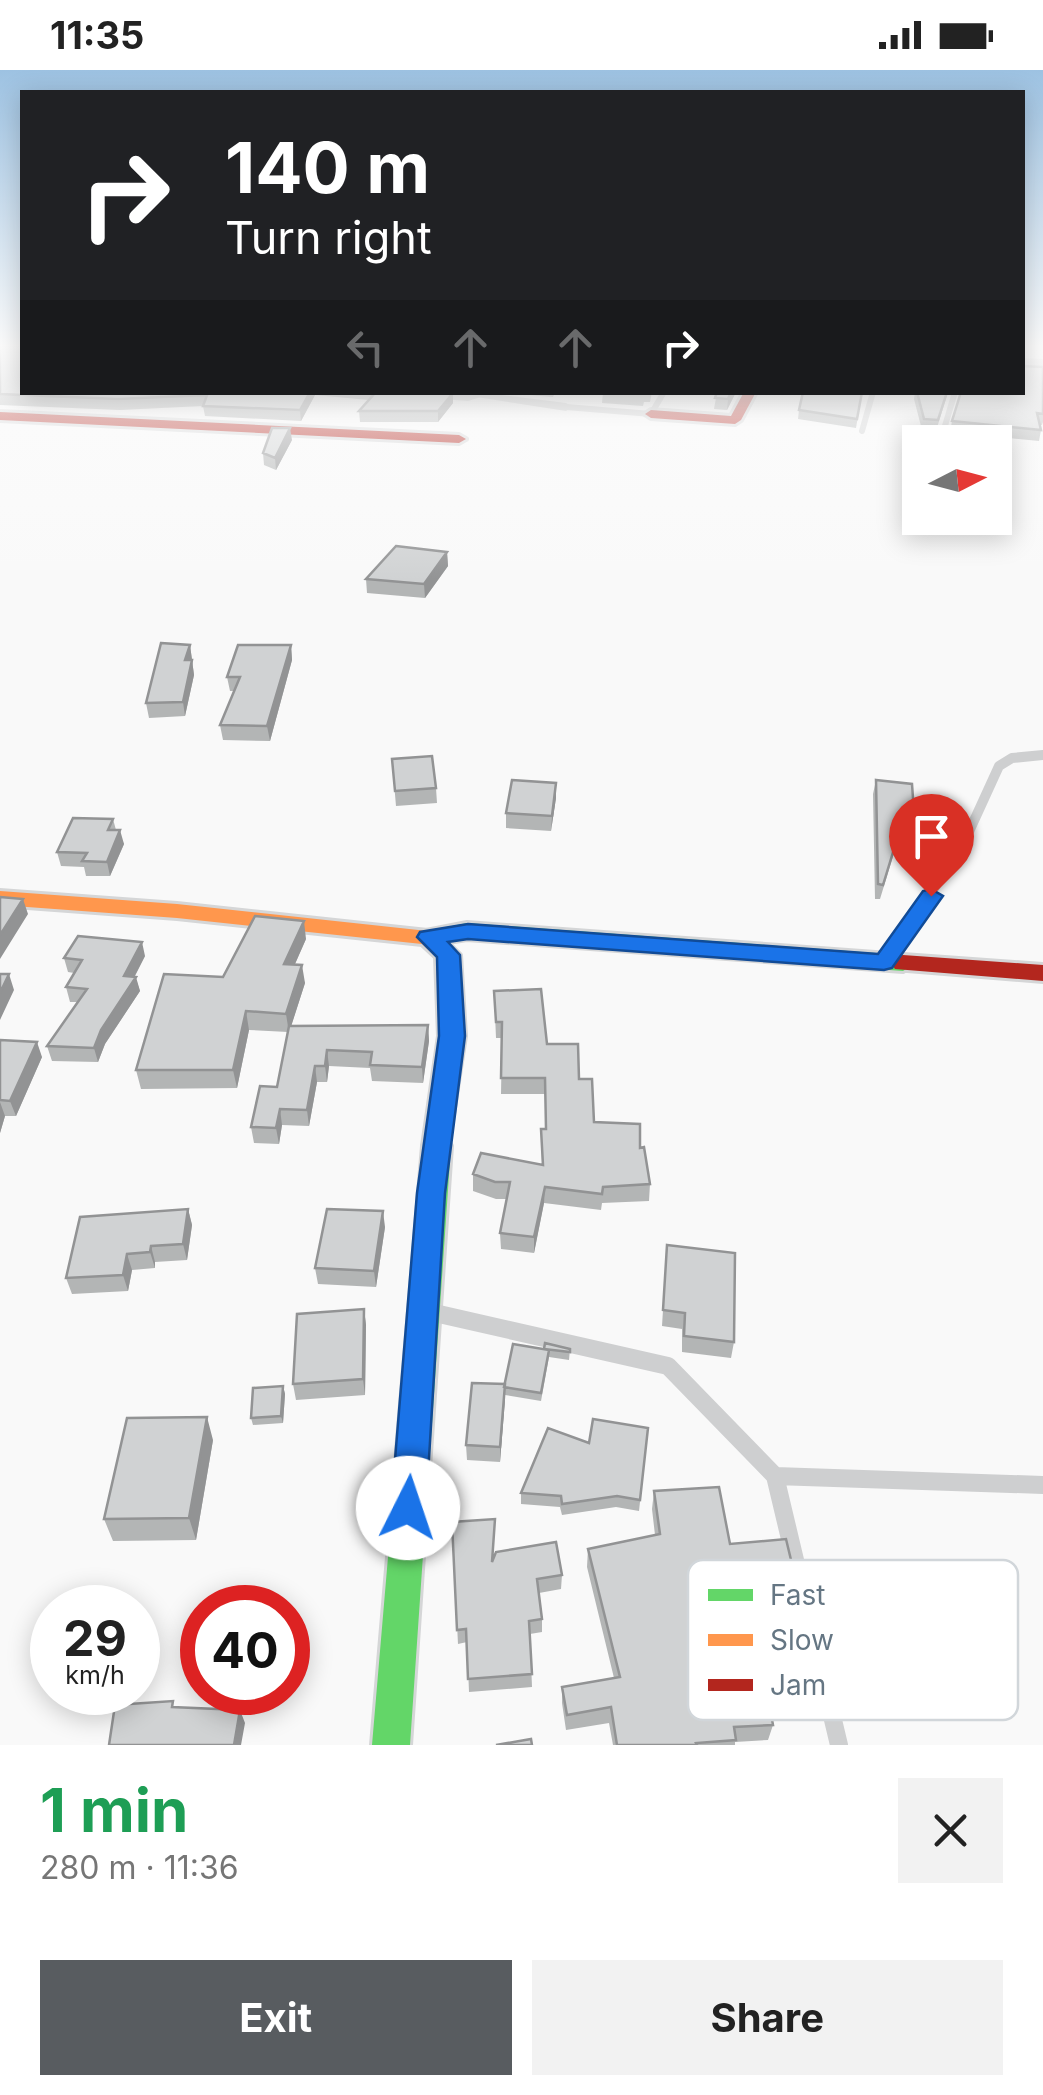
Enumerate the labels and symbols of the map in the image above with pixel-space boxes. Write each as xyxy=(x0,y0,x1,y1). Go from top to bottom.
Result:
north arrow xyxy=(902,425,1012,535)
pin xyxy=(889,794,974,897)
position arrow xyxy=(356,1456,460,1560)
legend xyxy=(688,1560,1018,1720)
text: Fast xyxy=(770,1578,826,1612)
speed limit sign: 40 xyxy=(180,1585,310,1715)
text: Slow xyxy=(770,1623,834,1657)
text: Jam xyxy=(770,1668,826,1702)

